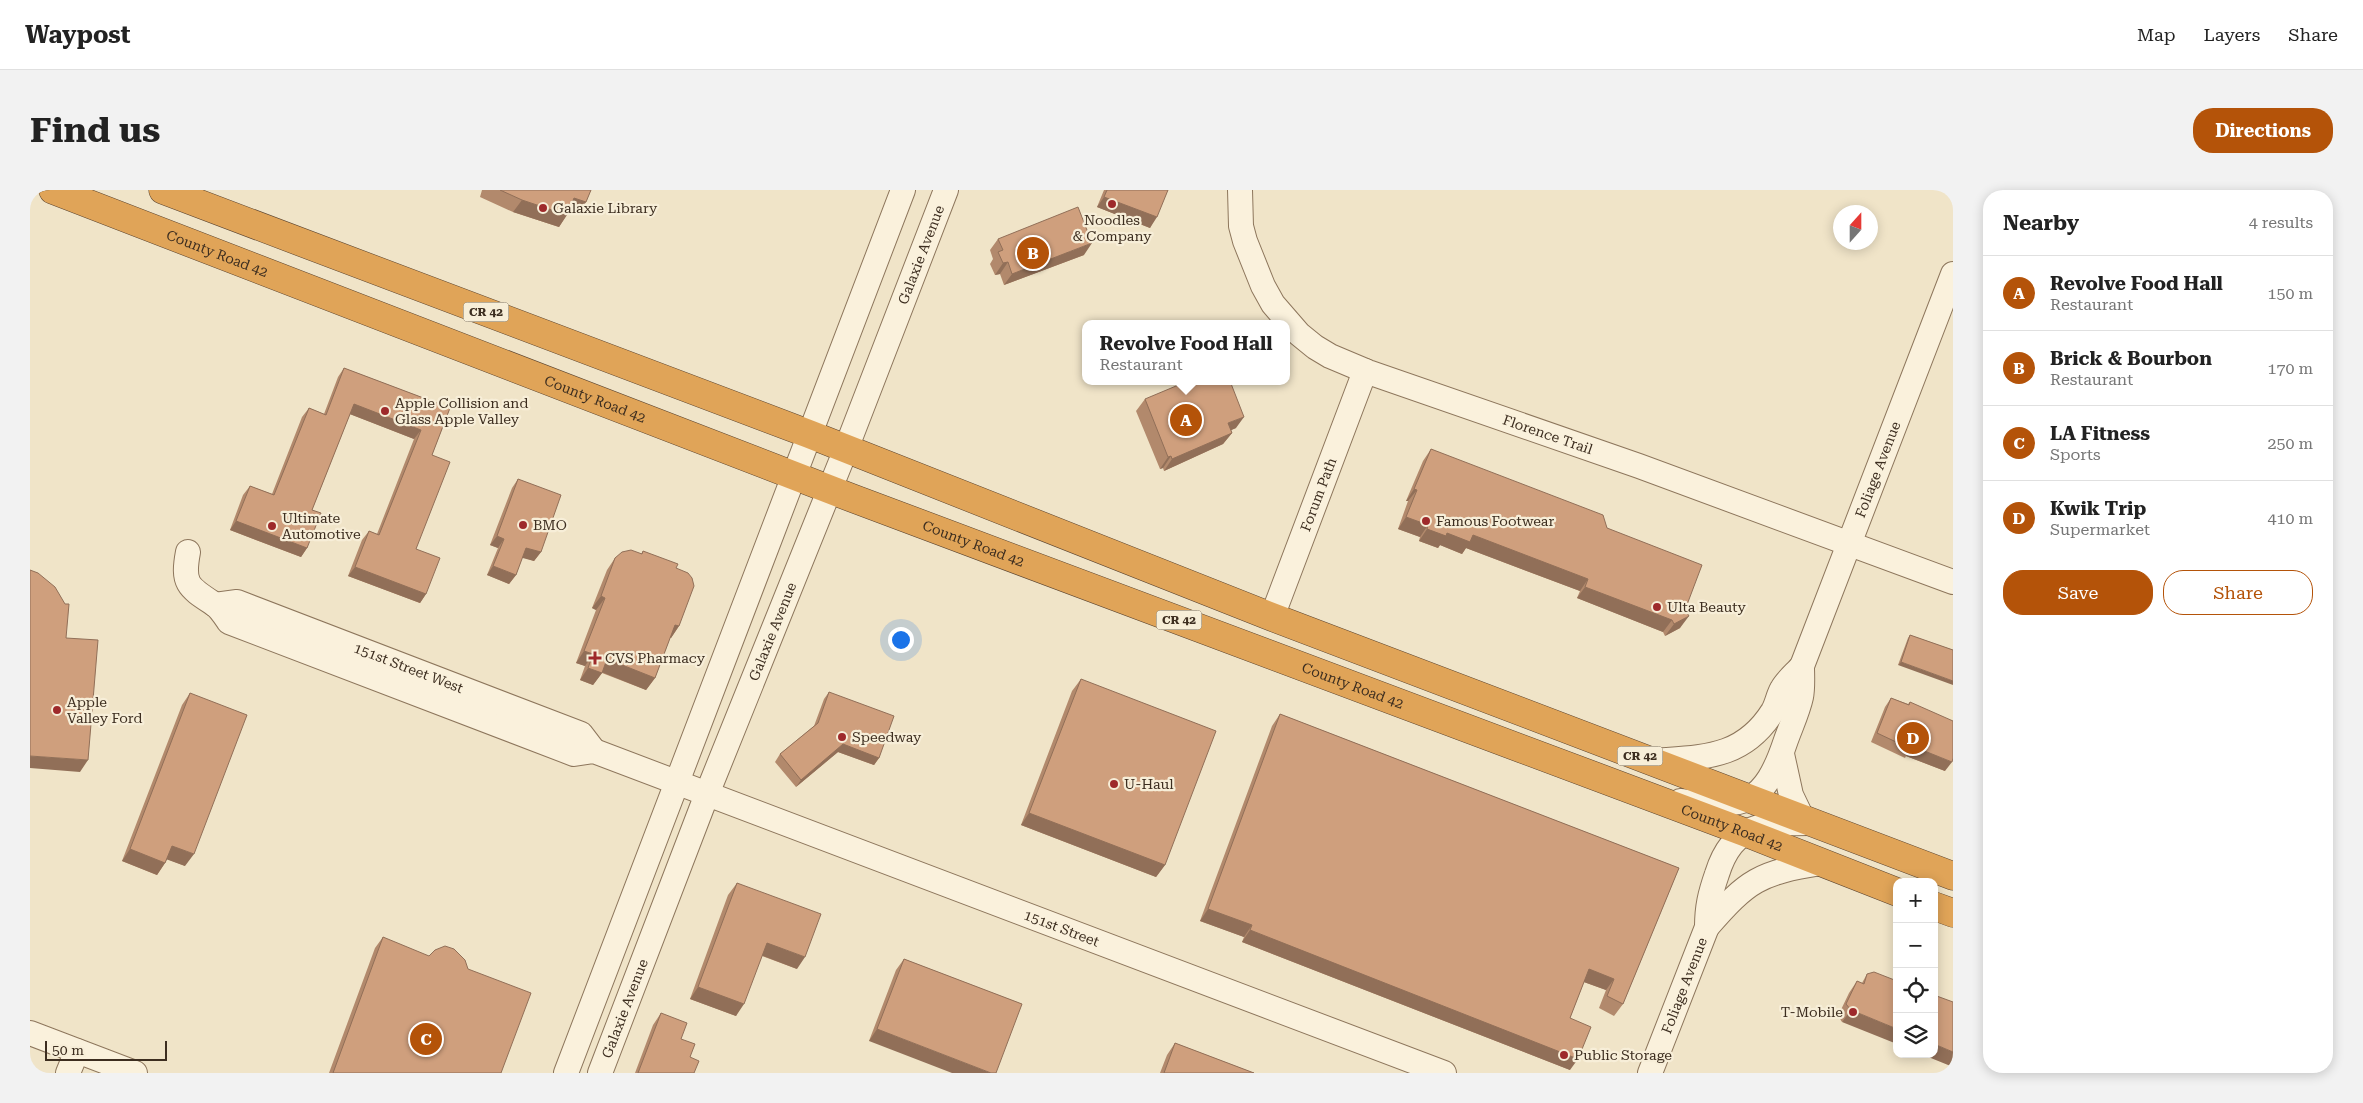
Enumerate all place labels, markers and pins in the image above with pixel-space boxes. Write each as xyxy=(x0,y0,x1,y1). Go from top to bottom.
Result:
marker: Noodles & Company xyxy=(1106,198,1118,210)
place label: Galaxie Library xyxy=(553,200,658,216)
marker: Galaxie Library xyxy=(537,202,549,214)
place label: Noodles & Company xyxy=(1072,212,1152,244)
pin: B xyxy=(1017,234,1049,272)
place label: Apple Collision and Glass Apple Valley xyxy=(395,395,528,427)
pin: A xyxy=(1170,401,1202,439)
marker: Apple Collision and Glass Apple Valley xyxy=(379,405,391,417)
place label: Ultimate Automotive xyxy=(282,510,361,542)
place label: Famous Footwear xyxy=(1436,513,1554,529)
marker: Famous Footwear xyxy=(1420,515,1432,527)
place label: BMO xyxy=(533,517,567,533)
marker: BMO xyxy=(517,519,529,531)
marker: Ultimate Automotive xyxy=(266,520,278,532)
place label: Ulta Beauty xyxy=(1667,599,1747,615)
marker: Ulta Beauty xyxy=(1651,601,1663,613)
place label: CVS Pharmacy xyxy=(605,650,706,666)
marker: CVS Pharmacy xyxy=(589,652,601,664)
place label: Apple Valley Ford xyxy=(67,694,142,726)
marker: Apple Valley Ford xyxy=(51,704,63,716)
pin: D xyxy=(1897,719,1929,757)
place label: Speedway xyxy=(852,729,922,745)
marker: Speedway xyxy=(836,731,848,743)
place label: U-Haul xyxy=(1124,776,1174,792)
marker: U-Haul xyxy=(1108,778,1120,790)
place label: T-Mobile xyxy=(1781,1004,1843,1020)
marker: T-Mobile xyxy=(1847,1006,1859,1018)
pin: C xyxy=(410,1020,442,1058)
place label: Public Storage xyxy=(1574,1047,1672,1063)
marker: Public Storage xyxy=(1558,1049,1570,1061)

